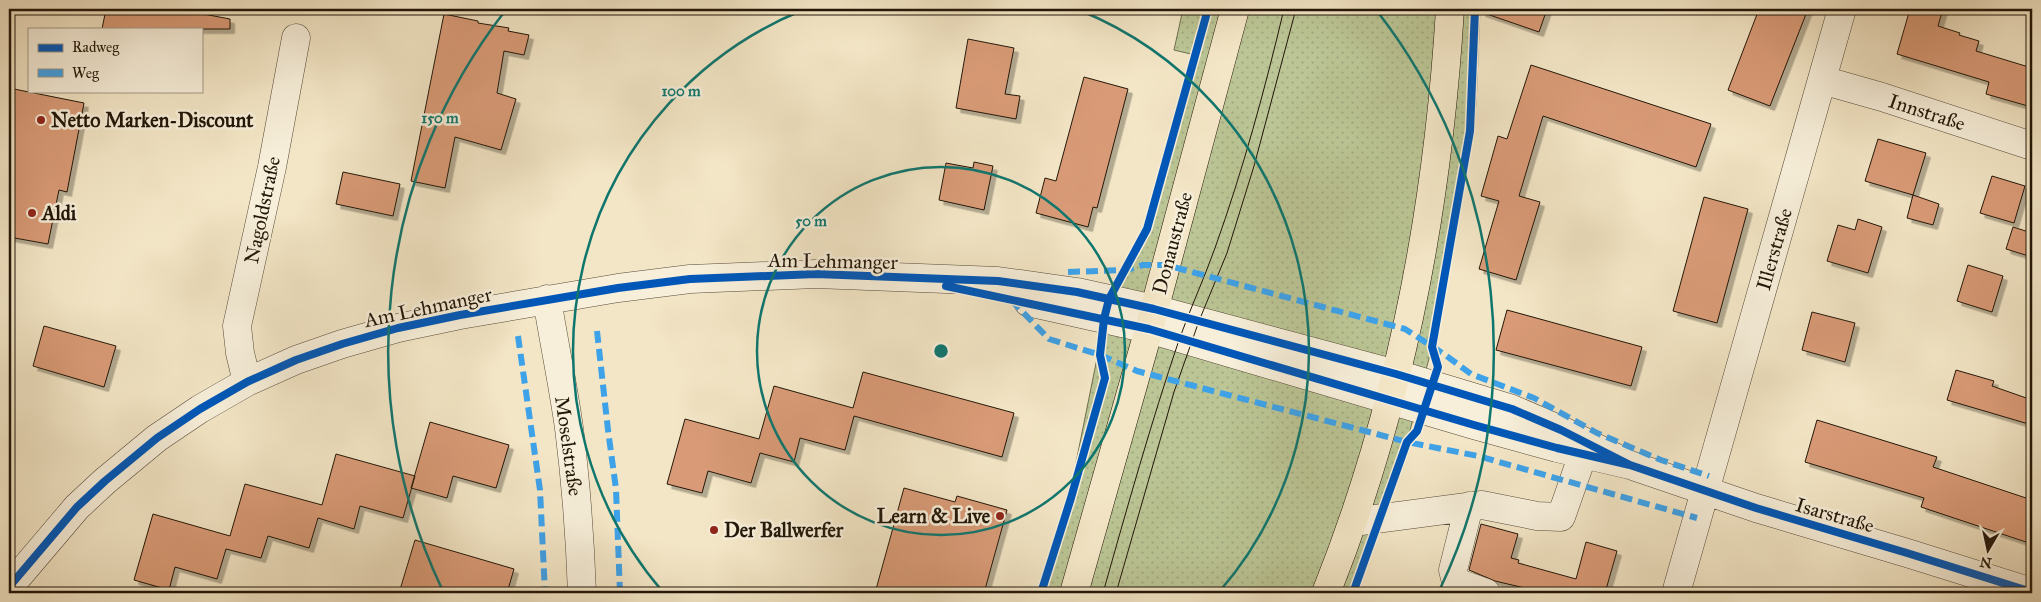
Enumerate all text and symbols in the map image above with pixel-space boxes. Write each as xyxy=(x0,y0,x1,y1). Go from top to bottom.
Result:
legend xyxy=(28,28,202,92)
text: Radweg xyxy=(72,38,120,56)
text: Weg xyxy=(72,64,100,82)
text: 100 m xyxy=(661,82,701,100)
street label: Innstraße xyxy=(1886,88,1968,136)
place label: Netto Marken-Discount xyxy=(51,108,254,132)
text: 150 m xyxy=(421,109,459,127)
marker: Netto Marken-Discount xyxy=(35,114,47,126)
street label: Nagoldstraße xyxy=(239,154,286,266)
street label: Donaustraße xyxy=(1147,189,1197,297)
place label: Aldi xyxy=(40,201,77,225)
street label: Illerstraße xyxy=(1751,205,1797,293)
marker: Aldi xyxy=(26,207,38,219)
text: 50 m xyxy=(795,212,827,230)
street label: Am Lehmanger xyxy=(767,248,899,275)
street label: Am Lehmanger xyxy=(361,282,495,333)
centre of rings xyxy=(932,342,950,360)
street label: Moselstraße xyxy=(550,394,588,498)
street label: Isarstraße xyxy=(1793,492,1877,538)
place label: Learn & Live xyxy=(877,504,991,528)
marker: Learn & Live xyxy=(994,510,1006,522)
place label: Der Ballwerfer xyxy=(724,518,844,542)
marker: Der Ballwerfer xyxy=(708,524,720,536)
north arrow xyxy=(1964,524,2014,574)
text: N xyxy=(1979,553,1993,572)

